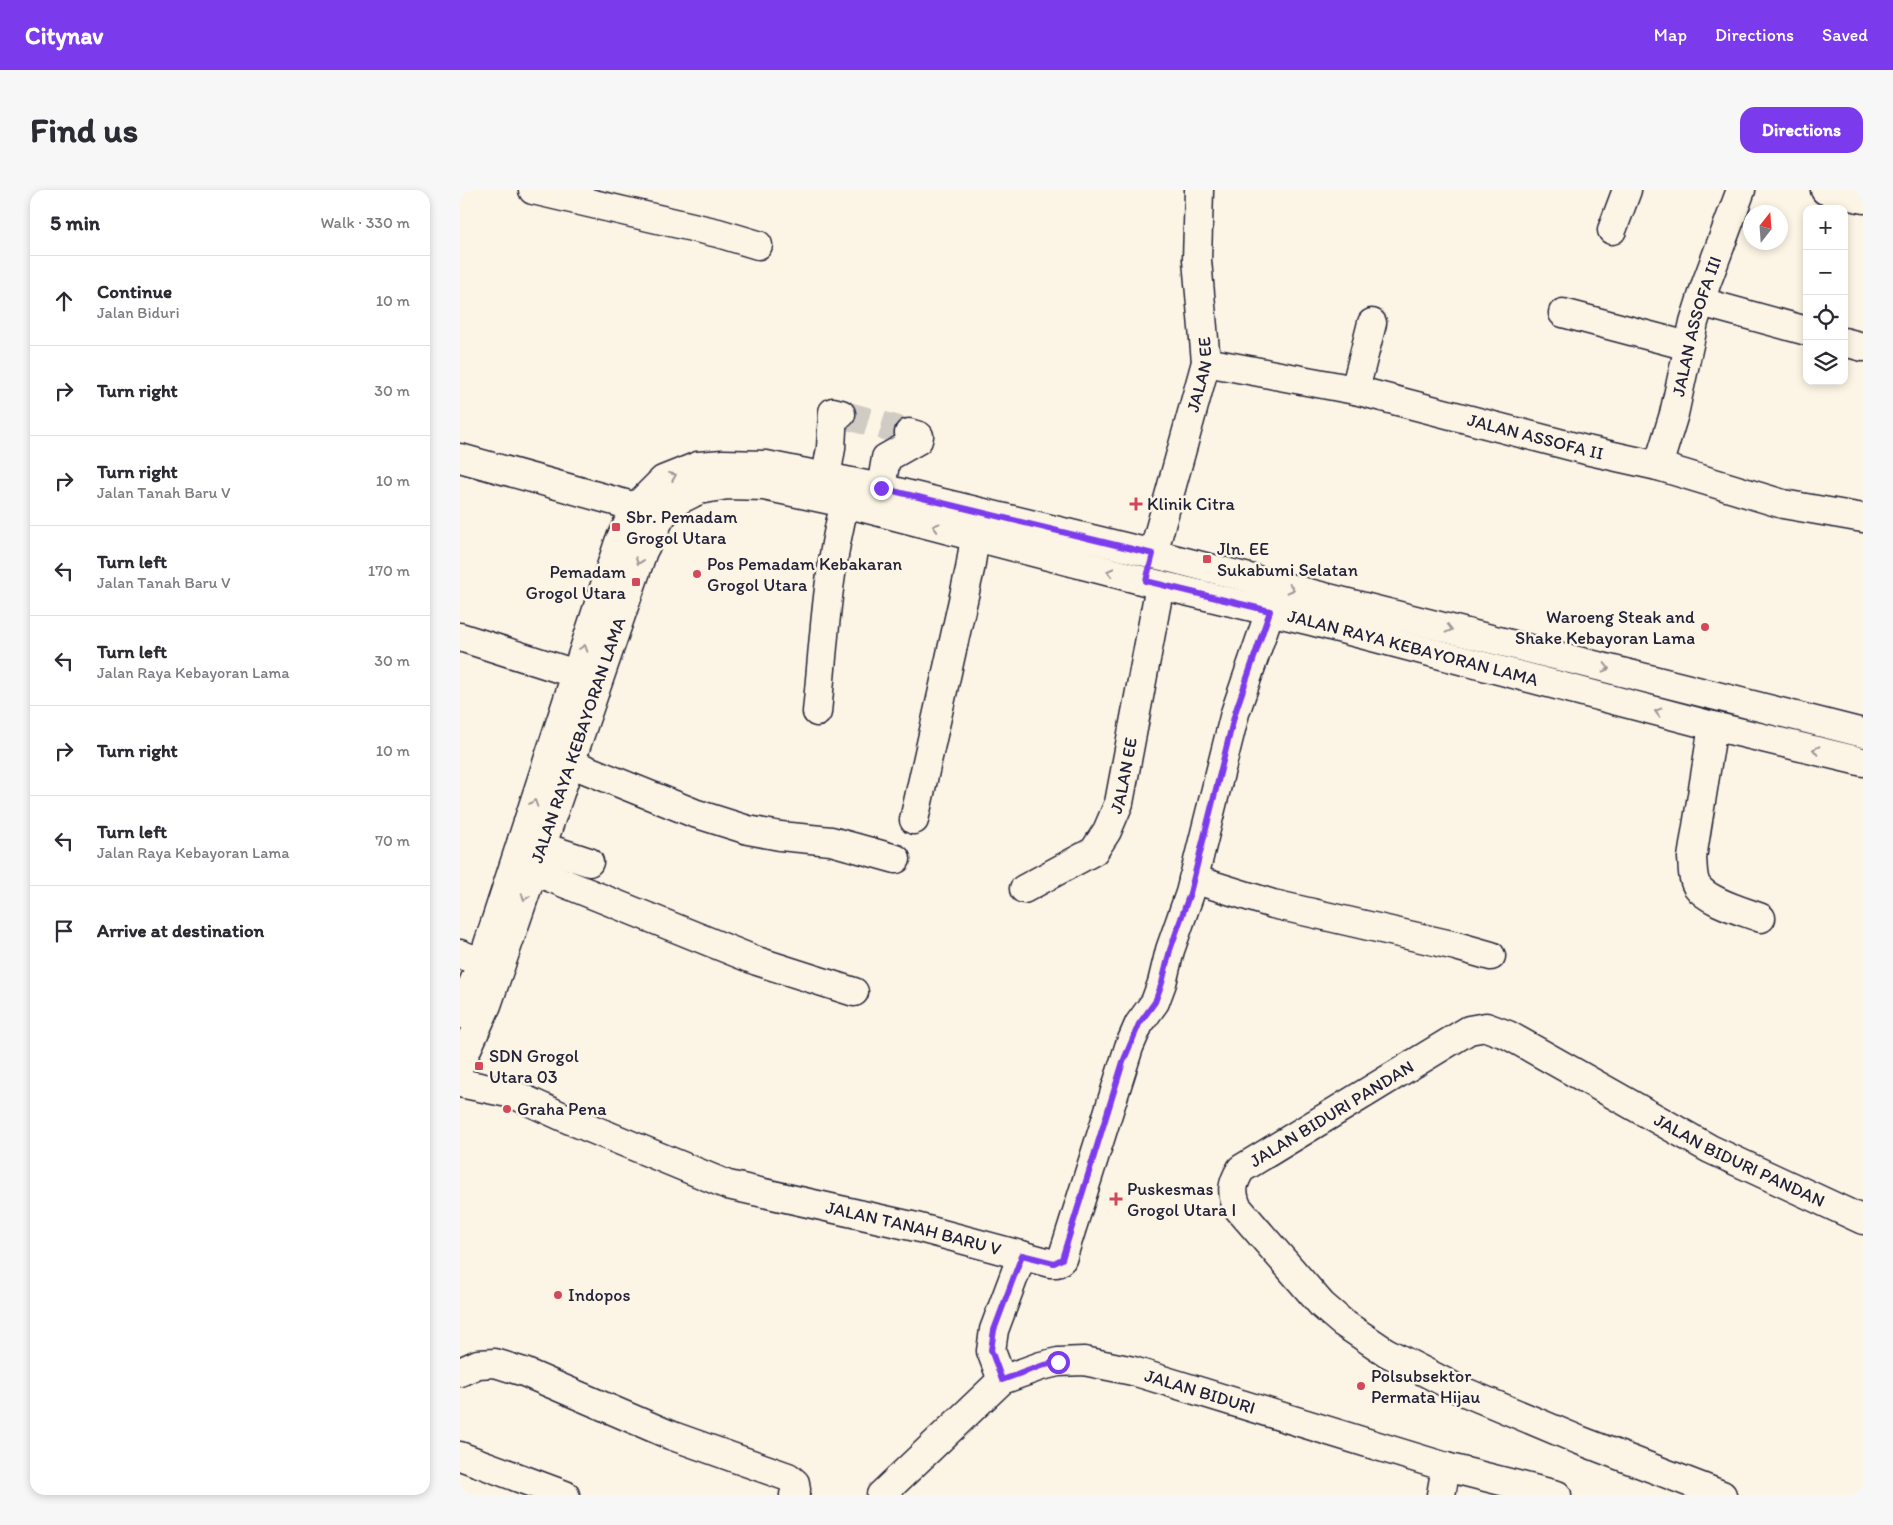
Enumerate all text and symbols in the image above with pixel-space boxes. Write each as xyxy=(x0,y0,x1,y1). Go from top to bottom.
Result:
text: Citynav xyxy=(25,21,103,50)
text: Map xyxy=(1654,24,1687,46)
text: Directions xyxy=(1715,24,1794,46)
text: Saved xyxy=(1822,24,1868,46)
button: Directions xyxy=(1740,107,1863,153)
text: Find us xyxy=(30,109,138,151)
north arrow xyxy=(1743,205,1788,250)
map controls xyxy=(1803,205,1848,385)
button: + xyxy=(1803,205,1848,250)
text: 5 min xyxy=(50,210,100,235)
text: Walk · 330 m xyxy=(320,213,410,232)
button: − xyxy=(1803,250,1848,295)
street label: JALAN ASSOFA III xyxy=(1667,253,1726,398)
text: Continue xyxy=(97,280,172,303)
icon: ahead xyxy=(50,287,78,315)
text: 10 m xyxy=(376,291,410,310)
button: locate xyxy=(1803,295,1848,340)
text: Jalan Biduri xyxy=(97,303,180,322)
street label: JALAN EE xyxy=(1182,336,1217,415)
button: layers xyxy=(1803,340,1848,385)
icon: right xyxy=(50,377,78,405)
text: Turn right xyxy=(97,379,178,402)
text: 30 m xyxy=(374,381,410,400)
street label: JALAN ASSOFA II xyxy=(1465,409,1606,465)
text: Turn right xyxy=(97,460,178,483)
icon: right xyxy=(50,467,78,495)
text: 10 m xyxy=(376,471,410,490)
one-way arrow xyxy=(668,472,677,483)
route end xyxy=(870,477,893,500)
text: Jalan Tanah Baru V xyxy=(97,483,231,502)
place label: Klinik Citra xyxy=(1147,493,1235,515)
marker: Klinik Citra xyxy=(1129,497,1143,511)
place label: Sbr. Pemadam Grogol Utara xyxy=(626,506,738,549)
marker: Sbr. Pemadam Grogol Utara xyxy=(610,521,622,533)
one-way arrow xyxy=(932,522,941,533)
place label: Jln. EE Sukabumi Selatan xyxy=(1217,538,1358,581)
text: Turn left xyxy=(97,550,167,573)
place label: Pos Pemadam Kebakaran Grogol Utara xyxy=(707,553,902,596)
marker: Jln. EE Sukabumi Selatan xyxy=(1201,553,1213,565)
one-way arrow xyxy=(635,556,645,565)
icon: left xyxy=(50,557,78,585)
text: 170 m xyxy=(368,561,410,580)
place label: Pemadam Grogol Utara xyxy=(526,561,627,604)
one-way arrow xyxy=(1106,567,1115,578)
marker: Pos Pemadam Kebakaran Grogol Utara xyxy=(691,568,703,580)
text: Jalan Tanah Baru V xyxy=(97,573,231,592)
marker: Pemadam Grogol Utara xyxy=(630,576,642,588)
one-way arrow xyxy=(1286,583,1295,594)
street label: JALAN RAYA KEBAYORAN LAMA xyxy=(1285,605,1541,691)
place label: Waroeng Steak and Shake Kebayoran Lama xyxy=(1515,606,1695,649)
street label: JALAN RAYA KEBAYORAN LAMA xyxy=(526,614,631,866)
marker: Waroeng Steak and Shake Kebayoran Lama xyxy=(1699,621,1711,633)
one-way arrow xyxy=(1444,623,1453,634)
text: Turn left xyxy=(97,640,167,663)
one-way arrow xyxy=(578,645,588,653)
icon: left xyxy=(50,647,78,675)
text: 30 m xyxy=(374,651,410,670)
text: Jalan Raya Kebayoran Lama xyxy=(97,663,290,682)
one-way arrow xyxy=(1602,663,1610,673)
one-way arrow xyxy=(1653,707,1662,718)
street label: JALAN EE xyxy=(1105,736,1142,817)
icon: right xyxy=(50,737,78,765)
text: Turn right xyxy=(97,739,178,762)
text: 10 m xyxy=(376,741,410,760)
one-way arrow xyxy=(1811,745,1820,756)
one-way arrow xyxy=(528,799,538,808)
text: Turn left xyxy=(97,820,167,843)
icon: left xyxy=(50,827,78,855)
text: 70 m xyxy=(375,831,410,850)
text: Jalan Raya Kebayoran Lama xyxy=(97,843,290,862)
one-way arrow xyxy=(520,892,530,900)
icon: arrive xyxy=(50,917,78,945)
text: Arrive at destination xyxy=(97,919,264,942)
place label: SDN Grogol Utara 03 xyxy=(489,1045,579,1088)
street label: JALAN BIDURI PANDAN xyxy=(1246,1055,1418,1172)
marker: SDN Grogol Utara 03 xyxy=(473,1060,485,1072)
place label: Graha Pena xyxy=(517,1098,607,1120)
marker: Graha Pena xyxy=(501,1103,513,1115)
street label: JALAN BIDURI PANDAN xyxy=(1650,1109,1828,1212)
place label: Puskesmas Grogol Utara I xyxy=(1127,1178,1236,1221)
marker: Puskesmas Grogol Utara I xyxy=(1109,1192,1123,1206)
street label: JALAN TANAH BARU V xyxy=(824,1196,1004,1260)
place label: Indopos xyxy=(568,1284,630,1306)
marker: Indopos xyxy=(552,1289,564,1301)
route start xyxy=(1047,1351,1070,1374)
street label: JALAN BIDURI xyxy=(1142,1364,1258,1419)
place label: Polsubsektor Permata Hijau xyxy=(1371,1365,1480,1408)
marker: Polsubsektor Permata Hijau xyxy=(1355,1380,1367,1392)

